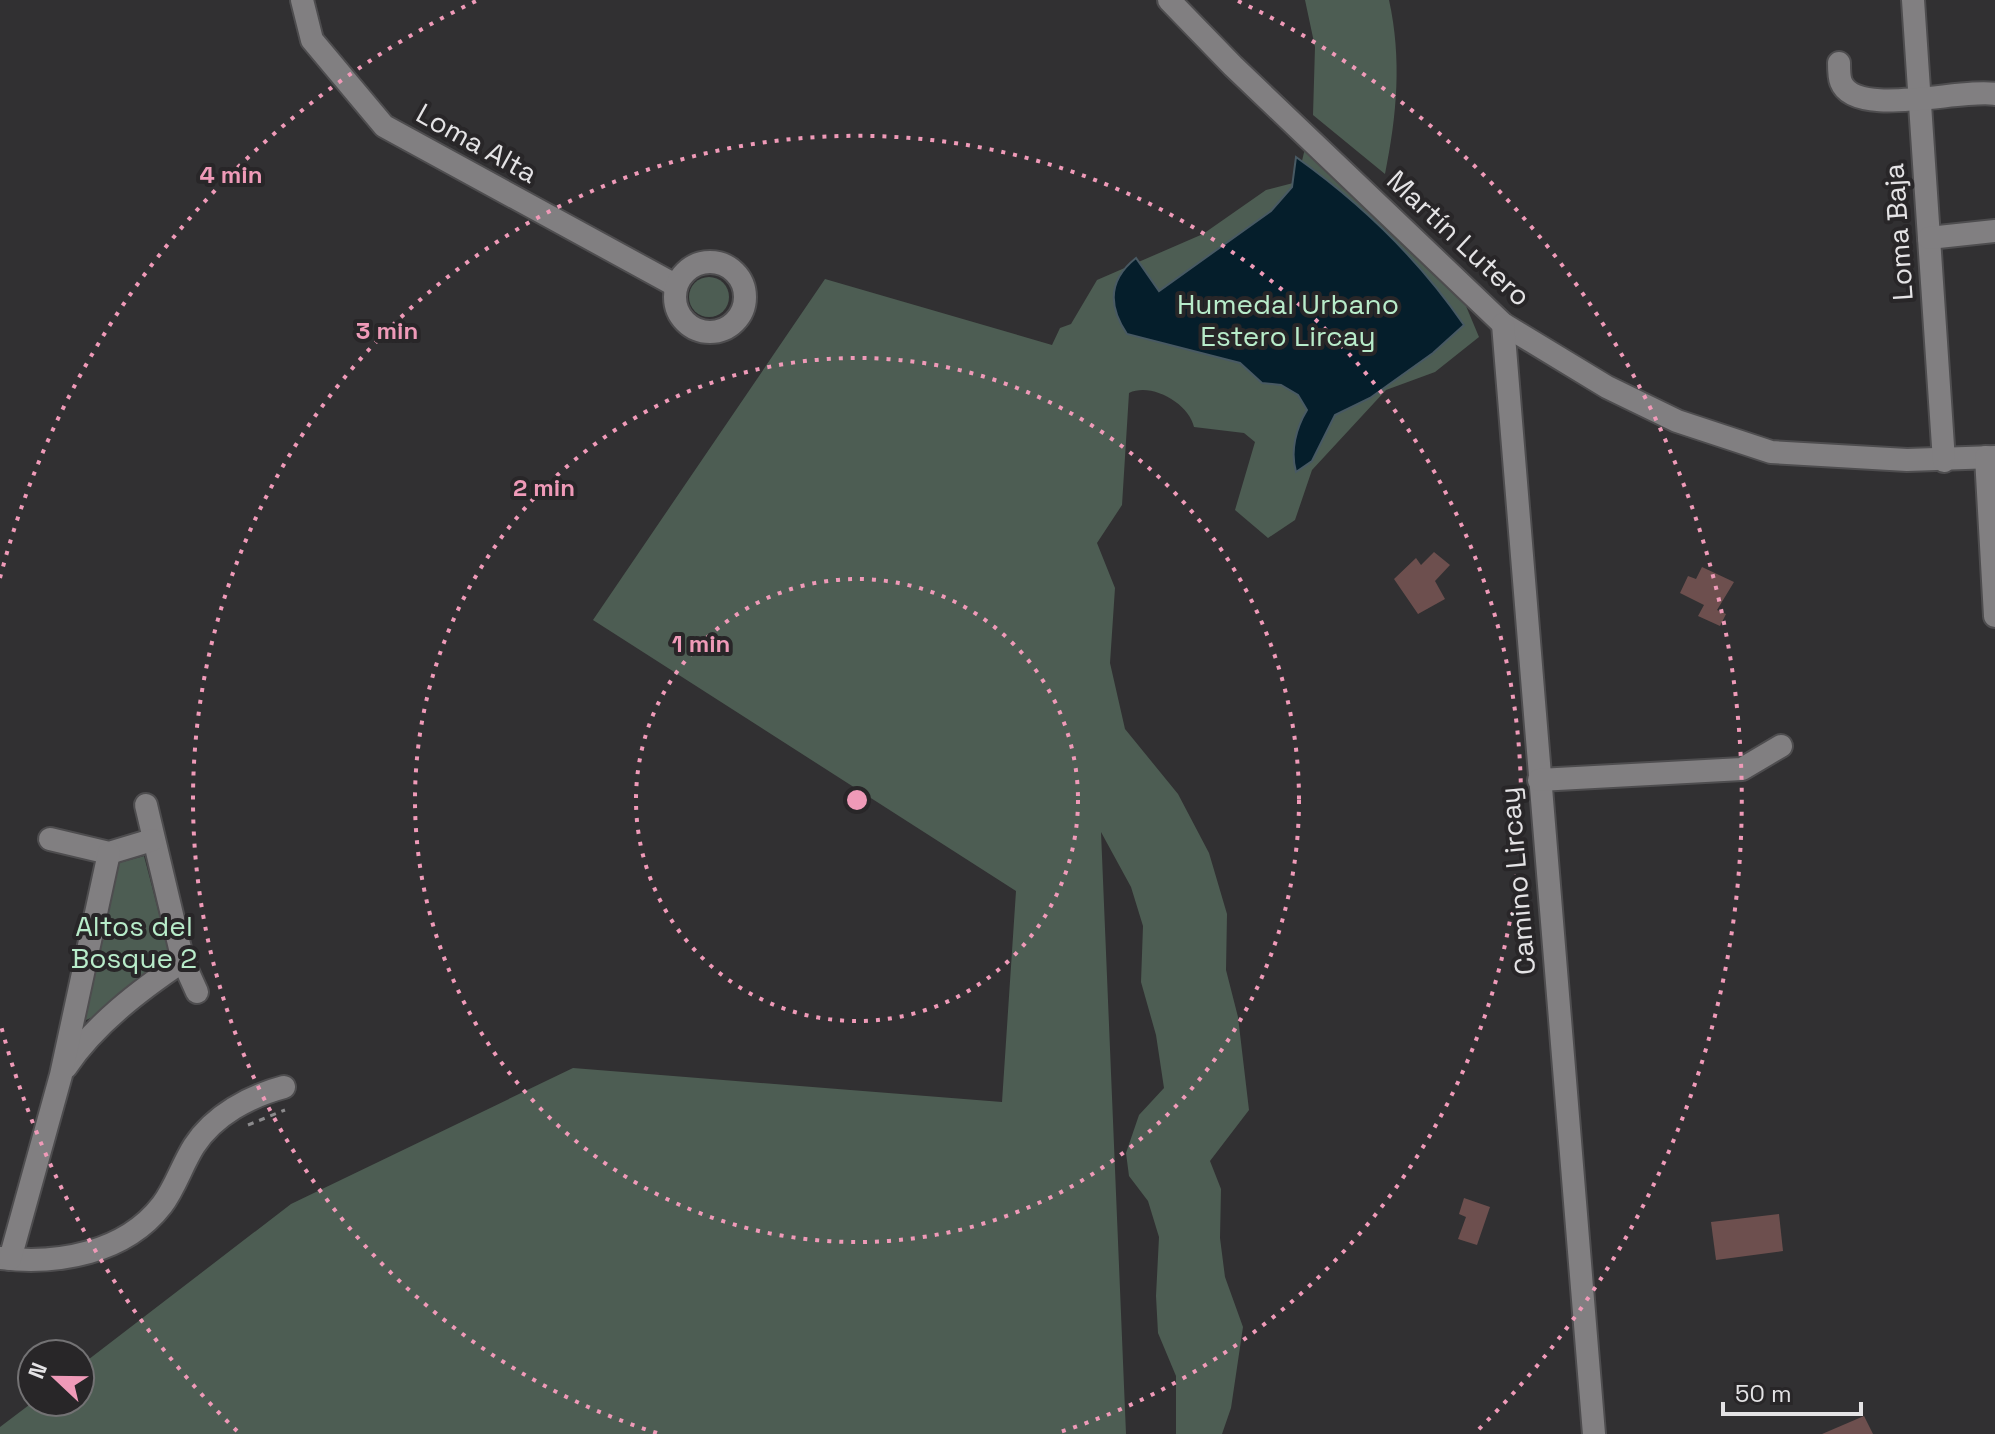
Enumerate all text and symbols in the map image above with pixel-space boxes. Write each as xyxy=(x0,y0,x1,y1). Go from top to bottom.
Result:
street label: Loma Alta xyxy=(410,95,544,191)
text: 4 min xyxy=(199,159,263,190)
street label: Martín Lutero xyxy=(1380,162,1538,314)
street label: Loma Baja xyxy=(1875,162,1921,302)
park label: Humedal Urbano Estero Lircay xyxy=(1177,286,1399,354)
text: 3 min xyxy=(356,315,418,346)
text: 2 min xyxy=(513,472,575,503)
text: 1 min xyxy=(672,628,730,659)
centre of rings xyxy=(843,786,871,814)
street label: Camino Lircay xyxy=(1491,786,1543,976)
park label: Altos del Bosque 2 xyxy=(71,908,197,976)
north arrow xyxy=(16,1338,96,1418)
text: N xyxy=(22,1358,53,1383)
scale bar xyxy=(1723,1366,1861,1416)
text: 50 m xyxy=(1735,1378,1792,1409)

